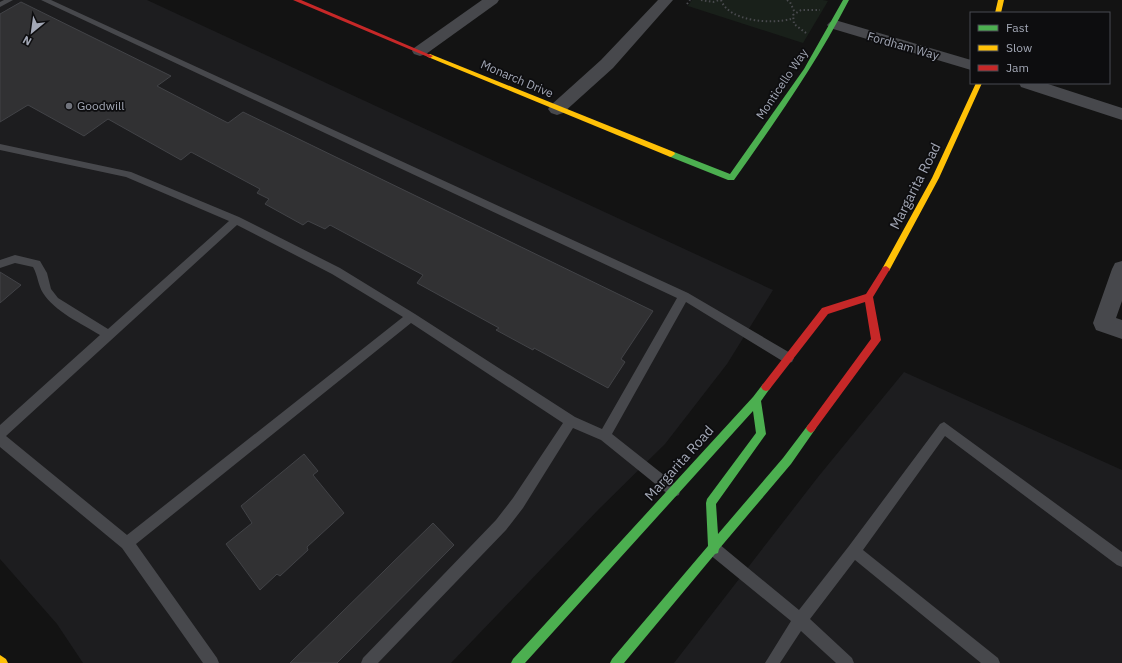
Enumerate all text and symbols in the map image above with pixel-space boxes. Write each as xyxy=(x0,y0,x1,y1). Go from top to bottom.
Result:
north arrow xyxy=(12,12,52,52)
legend xyxy=(970,12,1110,84)
text: Fast xyxy=(1006,20,1029,35)
street label: Fordham Way xyxy=(866,28,941,63)
text: N xyxy=(20,33,34,49)
text: Slow xyxy=(1006,40,1032,55)
street label: Monticello Way xyxy=(752,46,811,122)
street label: Monarch Drive xyxy=(479,56,556,101)
text: Jam xyxy=(1006,60,1029,75)
place label: Goodwill xyxy=(77,98,124,113)
marker: Goodwill xyxy=(64,101,74,111)
street label: Margarita Road xyxy=(885,140,945,232)
street label: Margarita Road xyxy=(641,422,717,504)

